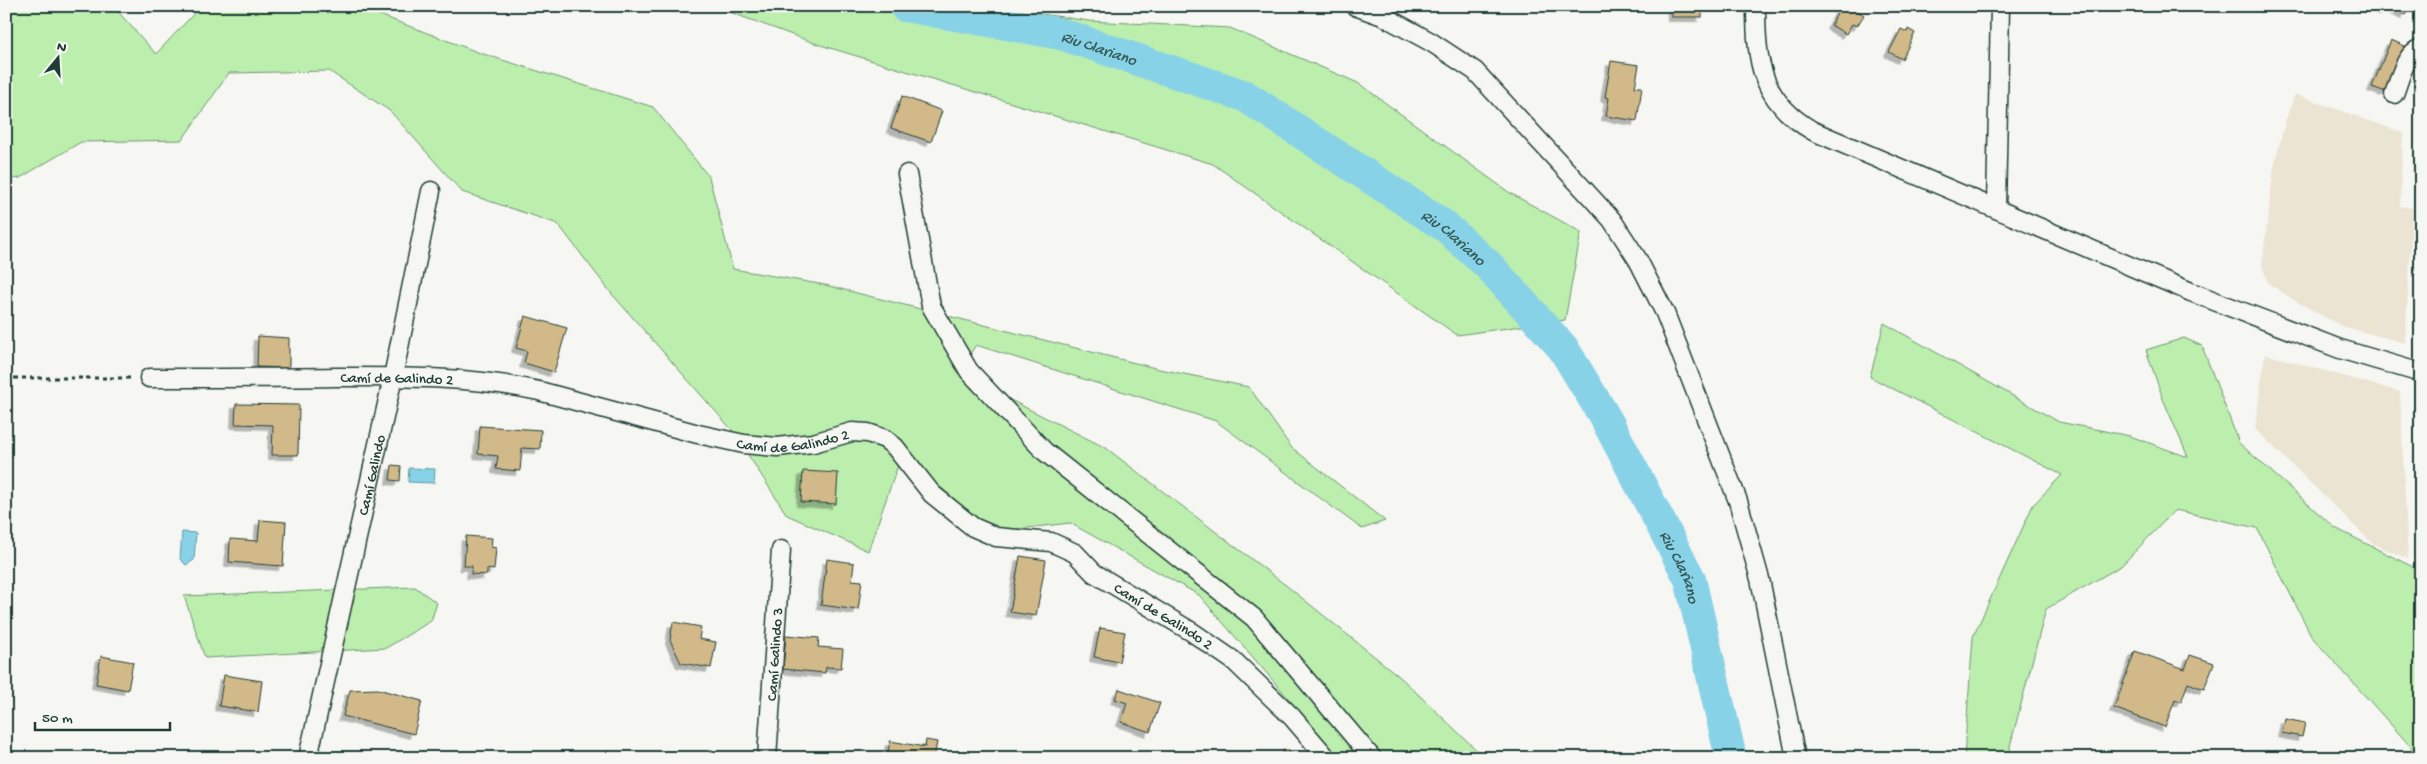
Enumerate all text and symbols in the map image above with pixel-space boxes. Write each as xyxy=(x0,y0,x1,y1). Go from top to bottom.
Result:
water label: Riu Clariano xyxy=(1058,29,1139,72)
north arrow xyxy=(32,32,82,82)
text: N xyxy=(54,39,68,58)
water label: Riu Clariano xyxy=(1417,207,1489,272)
street label: Camí de Galindo 2 xyxy=(340,370,454,390)
street label: Camí de Galindo 2 xyxy=(735,426,851,458)
street label: Camí Galindo xyxy=(355,433,391,517)
water label: Riu Clariano xyxy=(1653,528,1701,606)
street label: Camí de Galindo 2 xyxy=(1110,580,1216,655)
street label: Camí Galindo 3 xyxy=(764,607,788,702)
scale bar xyxy=(35,699,170,731)
text: 50 m xyxy=(42,710,73,728)

